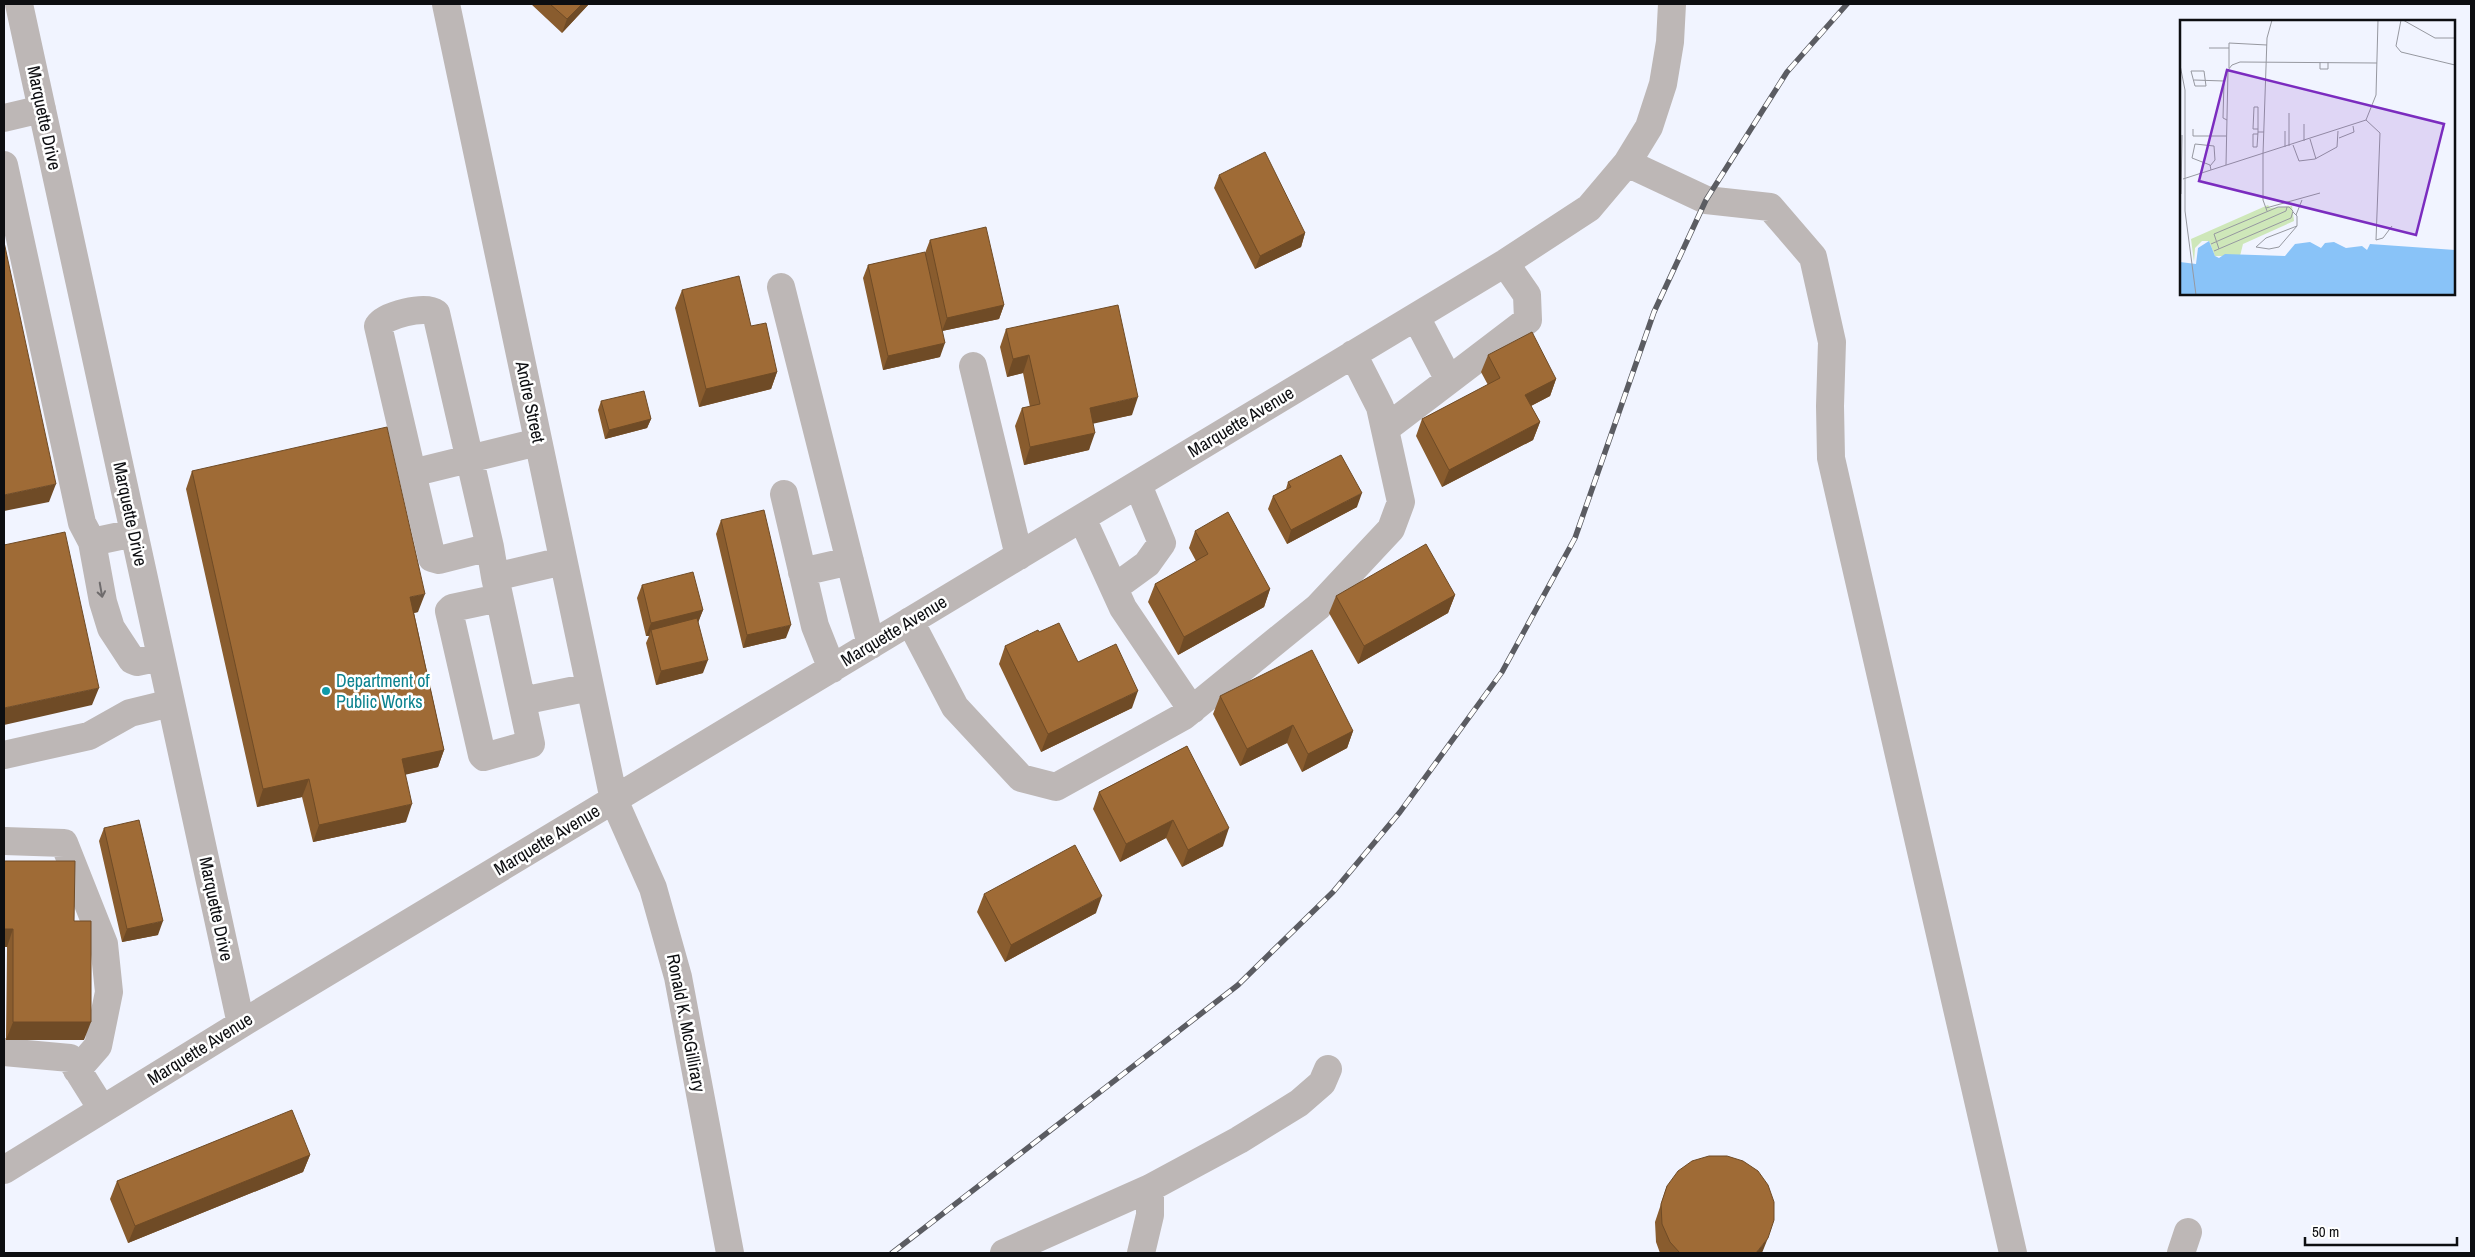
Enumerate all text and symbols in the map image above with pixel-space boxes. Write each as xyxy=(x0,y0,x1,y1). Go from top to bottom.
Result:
inset map xyxy=(2180,20,2455,295)
street label: Marquette Drive xyxy=(21,64,68,172)
street label: Andre Street xyxy=(509,358,551,445)
street label: Marquette Avenue xyxy=(1183,380,1298,463)
street label: Marquette Drive xyxy=(107,460,154,568)
one-way arrow xyxy=(96,581,106,597)
street label: Marquette Avenue xyxy=(836,589,951,672)
place label: Department of Public Works xyxy=(336,668,430,714)
marker: Department of Public Works xyxy=(320,685,332,697)
street label: Marquette Avenue xyxy=(489,798,604,881)
street label: Marquette Drive xyxy=(193,855,240,963)
street label: Ronald K. McGillirary xyxy=(661,952,712,1095)
street label: Marquette Avenue xyxy=(142,1006,257,1091)
scale bar xyxy=(2305,1214,2458,1246)
text: 50 m xyxy=(2312,1221,2339,1242)

